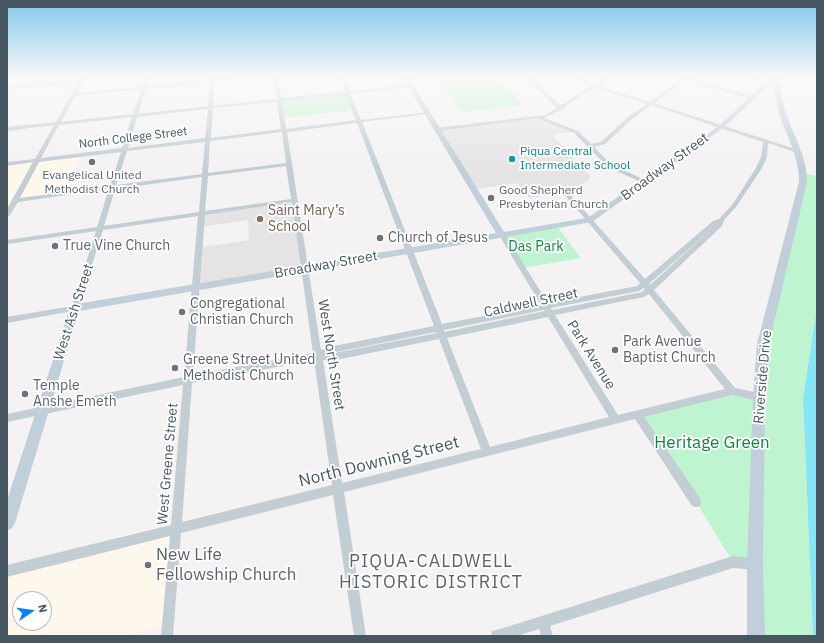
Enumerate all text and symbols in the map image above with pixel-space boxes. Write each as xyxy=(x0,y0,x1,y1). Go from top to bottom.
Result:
street label: North College Street xyxy=(78,124,188,152)
street label: Broadway Street xyxy=(618,130,712,204)
place label: Piqua Central Intermediate School xyxy=(520,145,630,173)
marker: Piqua Central Intermediate School xyxy=(507,154,517,164)
marker: Evangelical United Methodist Church xyxy=(87,157,97,167)
place label: Evangelical United Methodist Church xyxy=(42,169,142,197)
place label: Good Shepherd Presbyterian Church xyxy=(499,184,608,212)
marker: Good Shepherd Presbyterian Church xyxy=(486,193,496,203)
place label: Saint Mary’s School xyxy=(268,203,345,236)
marker: Saint Mary’s School xyxy=(255,214,265,224)
place label: Church of Jesus xyxy=(388,230,488,246)
marker: Church of Jesus xyxy=(375,233,385,243)
place label: True Vine Church xyxy=(63,238,170,254)
park label: Das Park xyxy=(508,239,564,255)
marker: True Vine Church xyxy=(50,241,60,251)
street label: Broadway Street xyxy=(273,248,379,282)
street label: West Ash Street xyxy=(51,262,97,362)
street label: Caldwell Street xyxy=(482,285,580,321)
place label: Congregational Christian Church xyxy=(190,296,294,328)
street label: West North Street xyxy=(314,298,348,412)
marker: Congregational Christian Church xyxy=(177,307,187,317)
street label: Park Avenue xyxy=(563,317,619,393)
street label: Riverside Drive xyxy=(751,329,775,425)
place label: Park Avenue Baptist Church xyxy=(623,334,716,366)
marker: Park Avenue Baptist Church xyxy=(610,345,620,355)
place label: Greene Street United Methodist Church xyxy=(183,352,315,384)
marker: Greene Street United Methodist Church xyxy=(170,363,180,373)
place label: Temple Anshe Emeth xyxy=(33,378,117,410)
marker: Temple Anshe Emeth xyxy=(20,389,30,399)
street label: West Greene Street xyxy=(154,402,182,526)
street label: North Downing Street xyxy=(297,432,461,492)
park label: Heritage Green xyxy=(654,433,770,453)
place label: New Life Fellowship Church xyxy=(156,545,296,585)
district label: PIQUA-CALDWELL HISTORIC DISTRICT xyxy=(339,551,523,594)
marker: New Life Fellowship Church xyxy=(143,560,153,570)
north arrow xyxy=(12,591,52,631)
text: N xyxy=(35,603,50,614)

